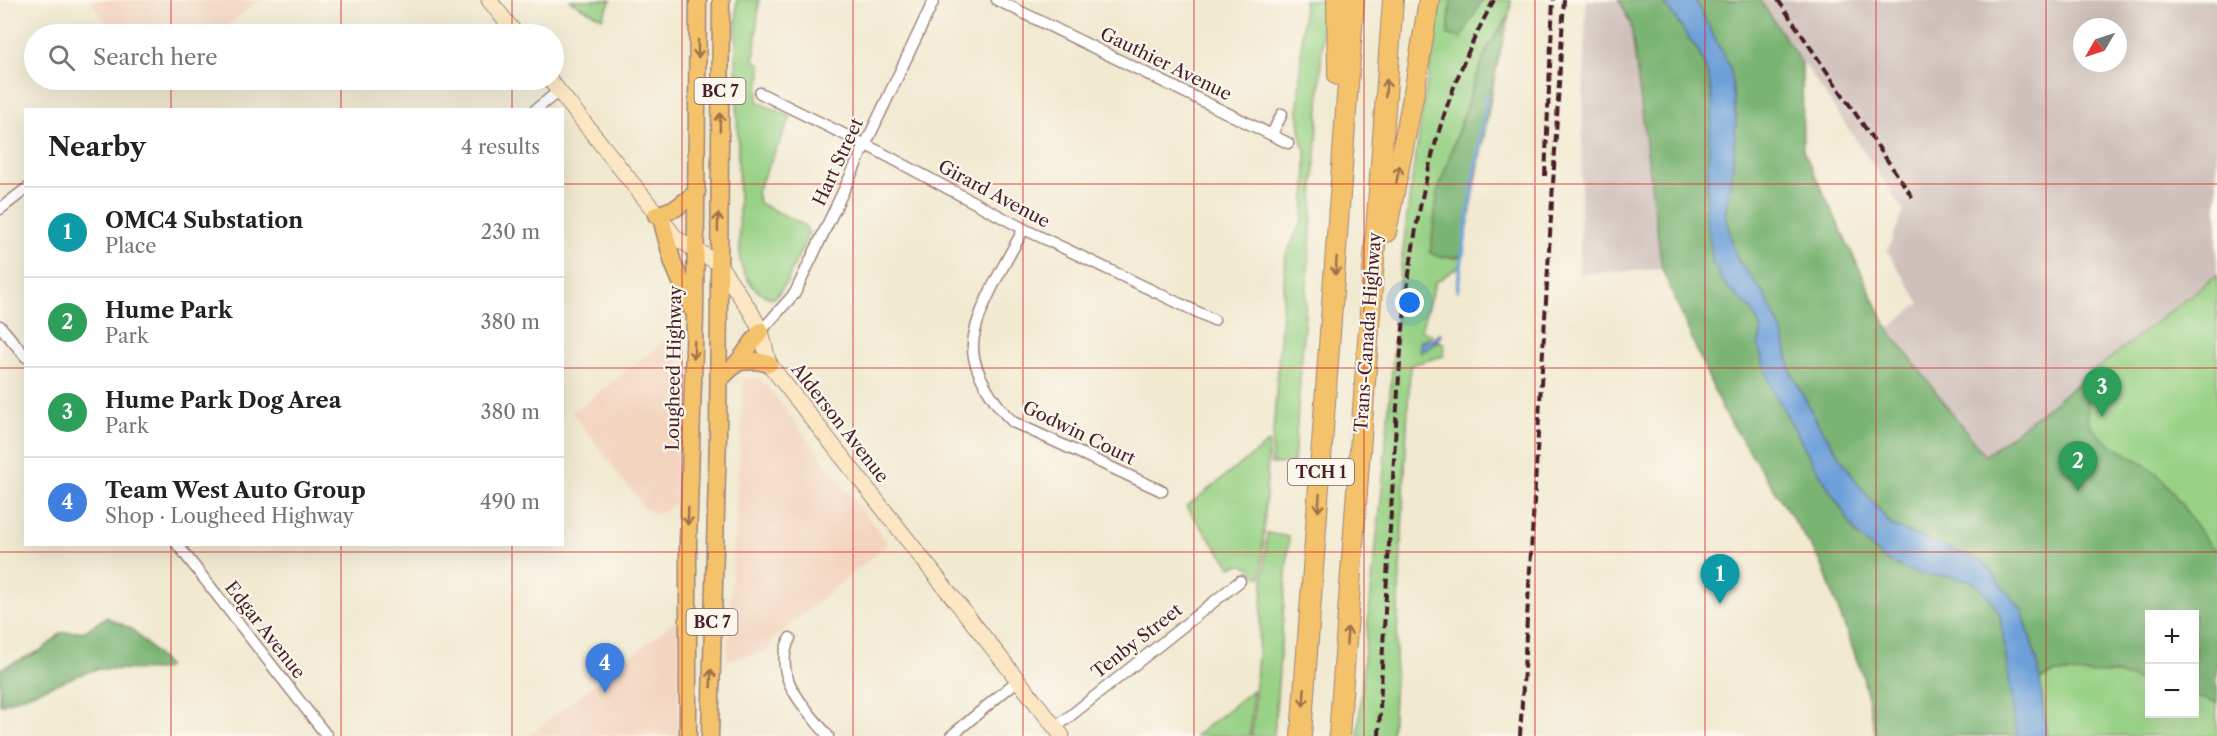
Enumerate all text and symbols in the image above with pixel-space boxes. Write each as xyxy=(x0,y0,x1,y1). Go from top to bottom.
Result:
north arrow xyxy=(2073,18,2127,72)
street label: Gauthier Avenue xyxy=(1097,23,1235,105)
search box xyxy=(24,24,564,90)
one-way arrow xyxy=(692,38,703,58)
icon: search xyxy=(45,41,78,74)
text: Search here xyxy=(93,44,218,71)
road number: BC 7 xyxy=(694,78,746,104)
one-way arrow xyxy=(1381,78,1392,98)
one-way arrow xyxy=(714,112,725,132)
street label: Hart Street xyxy=(808,114,868,209)
text: Nearby xyxy=(48,131,146,163)
text: 4 results xyxy=(461,135,540,159)
street label: Girard Avenue xyxy=(934,155,1054,233)
one-way arrow xyxy=(1392,165,1404,184)
text: OMC4 Substation xyxy=(105,207,303,234)
one-way arrow xyxy=(713,212,724,232)
text: 1 xyxy=(63,220,72,244)
text: 230 m xyxy=(481,220,540,244)
street label: Trans-Canada Highway xyxy=(1350,230,1386,433)
text: Place xyxy=(105,234,156,258)
one-way arrow xyxy=(1330,256,1341,276)
street label: Lougheed Highway xyxy=(662,284,686,451)
your location xyxy=(1395,288,1424,317)
text: Hume Park xyxy=(105,297,232,324)
text: 2 xyxy=(62,310,73,334)
text: 380 m xyxy=(481,310,540,334)
text: Park xyxy=(105,324,148,348)
one-way arrow xyxy=(688,339,700,359)
street label: Alderson Avenue xyxy=(786,358,893,487)
pin: 3 xyxy=(2082,368,2122,417)
text: Hume Park Dog Area xyxy=(105,387,341,414)
street label: Godwin Court xyxy=(1019,396,1140,470)
text: 3 xyxy=(62,400,73,424)
text: 380 m xyxy=(481,400,540,424)
text: Park xyxy=(105,414,148,438)
pin: 2 xyxy=(2058,442,2098,491)
road number: TCH 1 xyxy=(1288,459,1354,485)
text: Team West Auto Group xyxy=(105,477,366,504)
text: 4 xyxy=(62,490,73,514)
text: 490 m xyxy=(480,490,540,514)
one-way arrow xyxy=(1313,492,1324,512)
text: Shop · Lougheed Highway xyxy=(105,504,354,528)
one-way arrow xyxy=(683,505,694,525)
pin: 1 xyxy=(1700,554,1740,604)
street label: Edgar Avenue xyxy=(220,577,310,683)
street label: Tenby Street xyxy=(1087,598,1187,683)
road number: BC 7 xyxy=(686,609,738,635)
map controls xyxy=(2145,610,2199,718)
button: + xyxy=(2145,610,2199,664)
one-way arrow xyxy=(1342,626,1353,646)
pin: 4 xyxy=(586,644,624,693)
button: − xyxy=(2145,664,2199,718)
one-way arrow xyxy=(705,668,717,688)
one-way arrow xyxy=(1299,687,1310,707)

